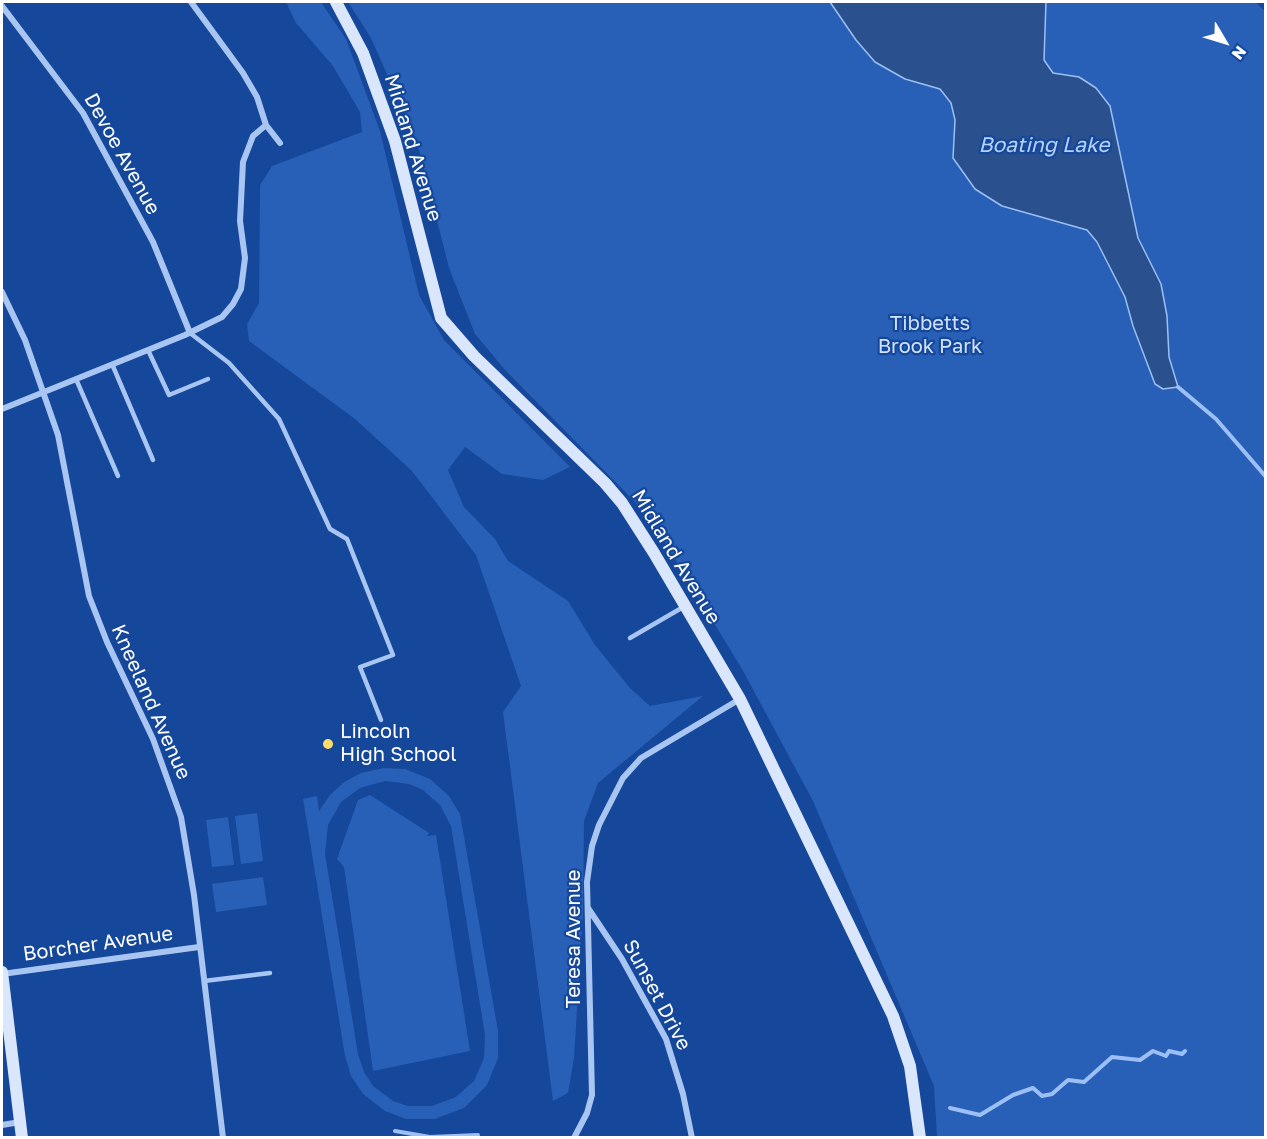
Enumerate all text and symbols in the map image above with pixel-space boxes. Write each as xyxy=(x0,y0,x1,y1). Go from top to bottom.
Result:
north arrow xyxy=(1195,12,1255,72)
text: N xyxy=(1228,42,1251,64)
street label: Midland Avenue xyxy=(379,71,447,225)
street label: Devoe Avenue xyxy=(79,89,165,219)
water label: Boating Lake xyxy=(978,132,1110,158)
park label: Tibbetts Brook Park xyxy=(878,312,982,359)
street label: Midland Avenue xyxy=(626,485,726,629)
street label: Kneeland Avenue xyxy=(106,621,196,783)
place label: Lincoln High School xyxy=(340,720,457,767)
marker: Lincoln High School xyxy=(321,737,335,751)
street label: Teresa Avenue xyxy=(562,870,586,1008)
street label: Borcher Avenue xyxy=(21,922,175,966)
street label: Sunset Drive xyxy=(618,936,696,1054)

